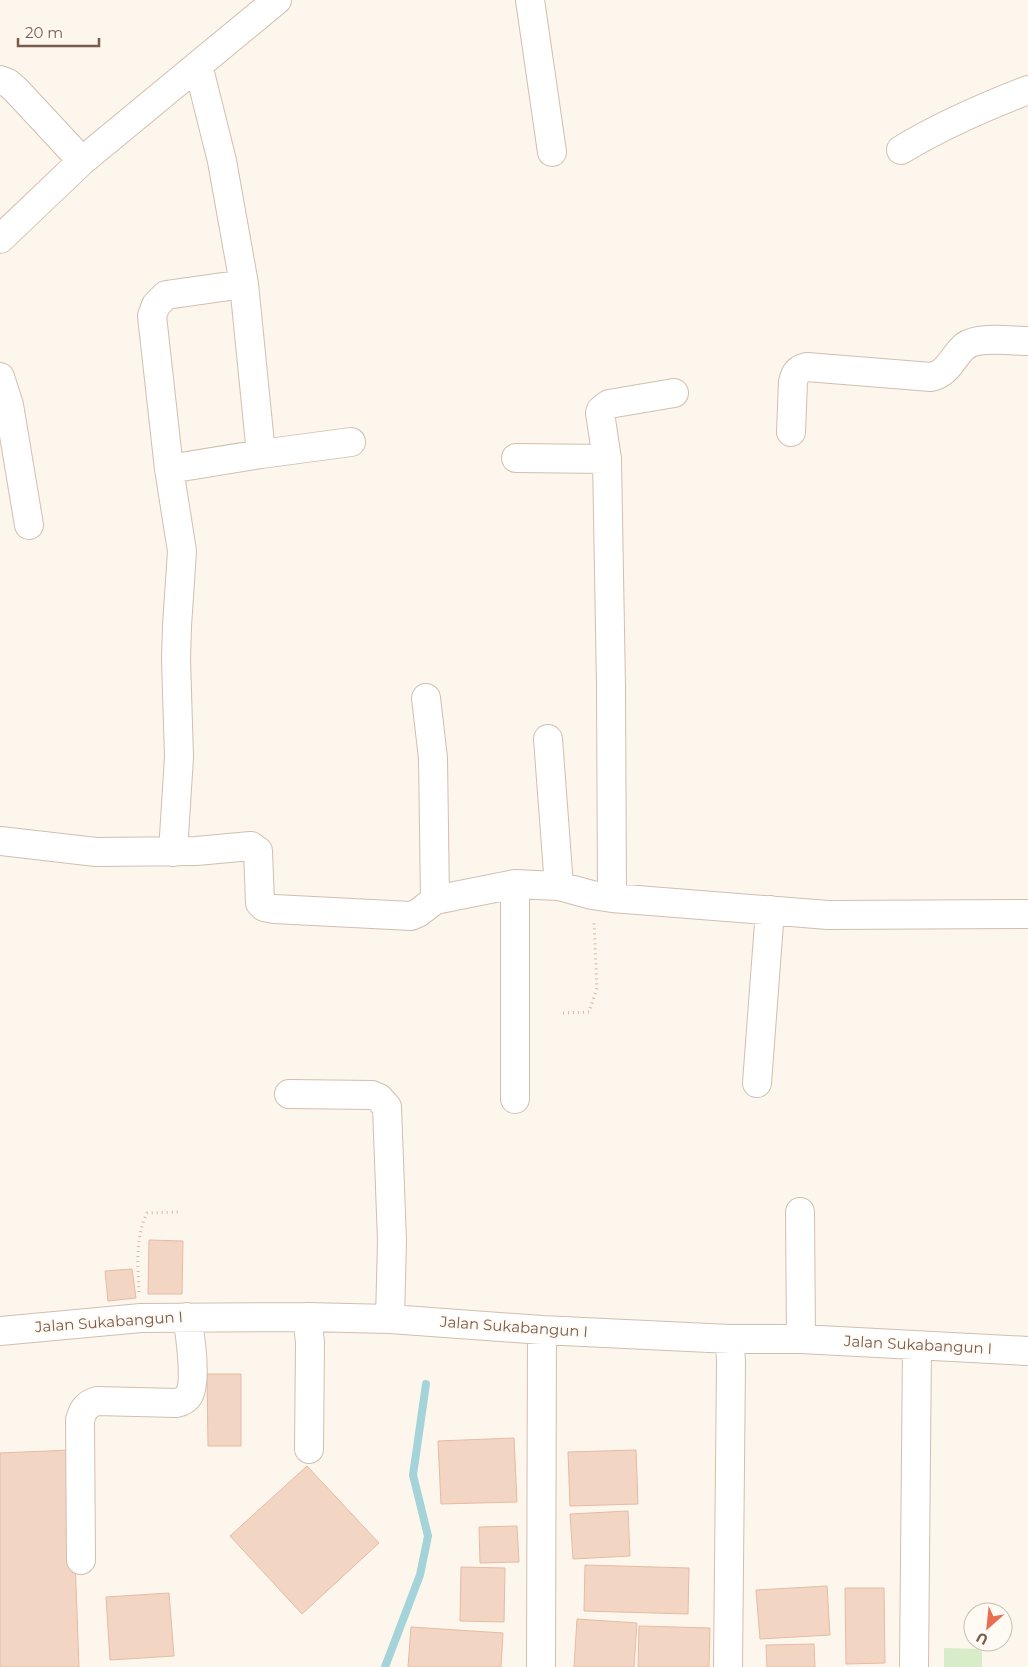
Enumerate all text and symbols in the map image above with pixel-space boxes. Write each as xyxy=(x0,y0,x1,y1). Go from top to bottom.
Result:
scale bar xyxy=(18,15,99,47)
text: 20 m xyxy=(25,23,63,42)
street label: Jalan Sukabangun I xyxy=(33,1307,184,1336)
street label: Jalan Sukabangun I xyxy=(438,1312,589,1341)
street label: Jalan Sukabangun I xyxy=(842,1331,993,1358)
north arrow xyxy=(963,1602,1013,1652)
text: U xyxy=(973,1628,991,1649)

